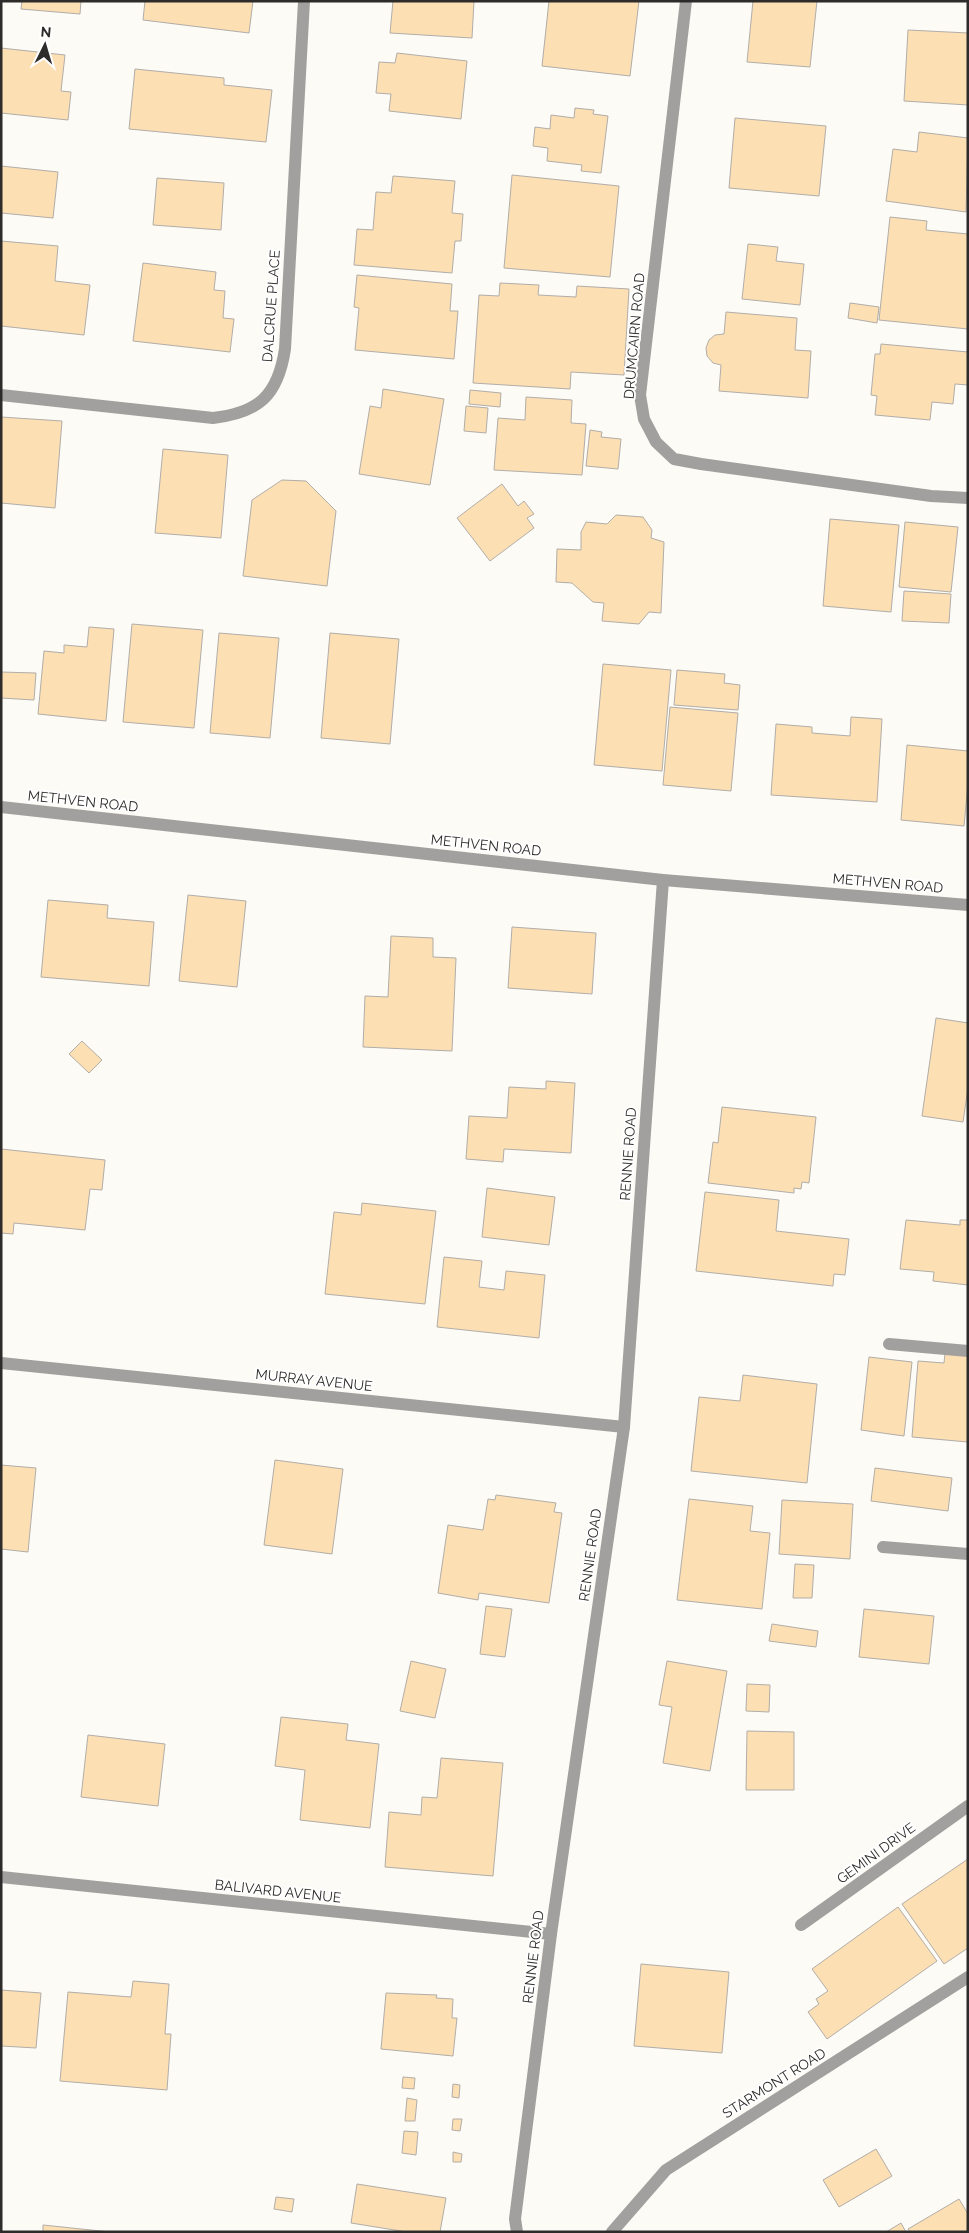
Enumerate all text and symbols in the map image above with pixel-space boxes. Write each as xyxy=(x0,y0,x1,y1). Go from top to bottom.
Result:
north arrow xyxy=(20,20,70,70)
text: N xyxy=(40,24,52,40)
street label: DALCRUE PLACE xyxy=(259,249,283,363)
street label: DRUMCAIRN ROAD xyxy=(621,272,647,400)
street label: METHVEN ROAD xyxy=(27,787,139,815)
street label: METHVEN ROAD xyxy=(430,831,542,859)
street label: METHVEN ROAD xyxy=(832,870,944,896)
street label: RENNIE ROAD xyxy=(617,1107,639,1201)
street label: MURRAY AVENUE xyxy=(255,1366,373,1394)
street label: RENNIE ROAD xyxy=(576,1508,604,1602)
street label: GEMINI DRIVE xyxy=(834,1819,918,1887)
street label: BALIVARD AVENUE xyxy=(214,1876,342,1906)
street label: RENNIE ROAD xyxy=(519,1910,547,2004)
street label: STARMONT ROAD xyxy=(719,2045,829,2121)

